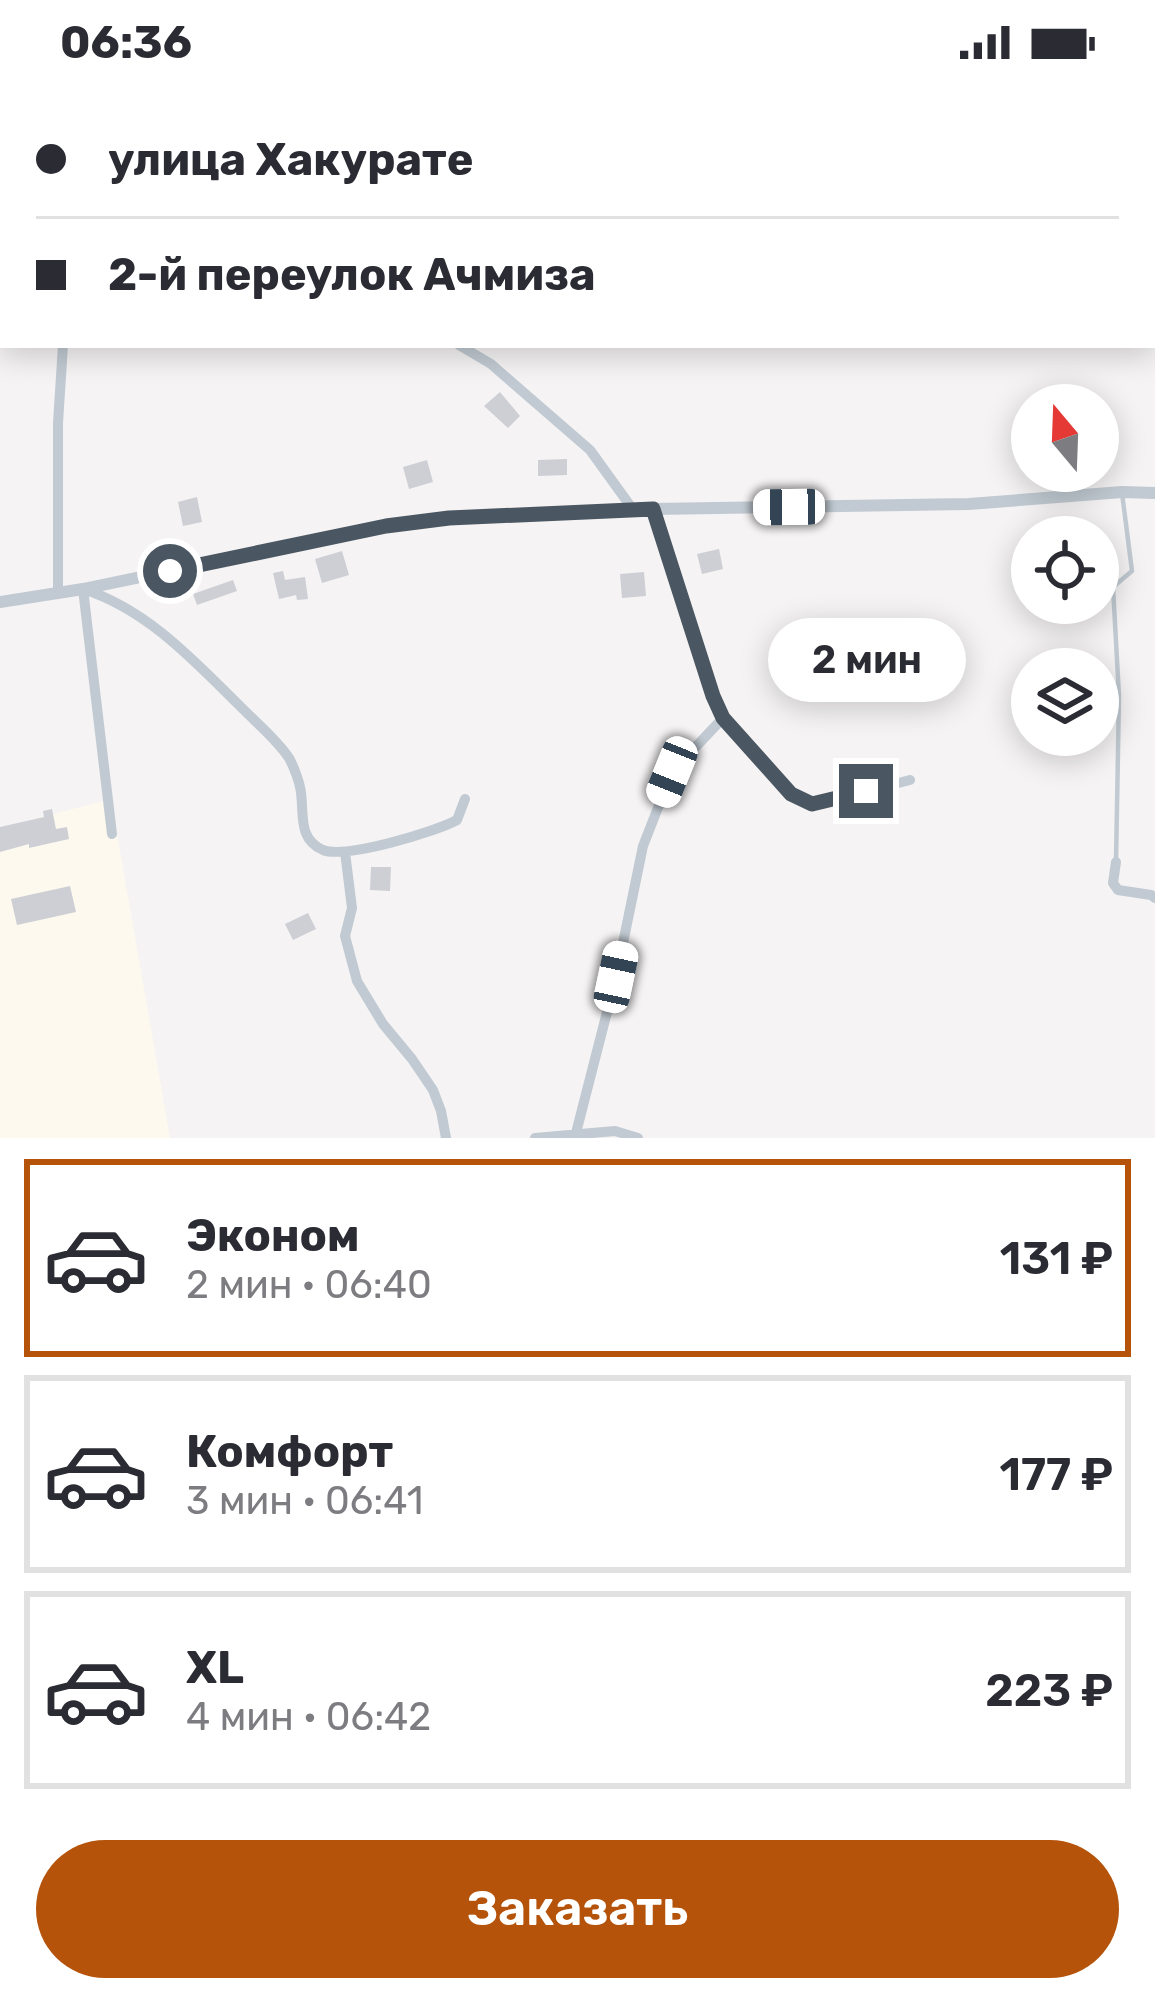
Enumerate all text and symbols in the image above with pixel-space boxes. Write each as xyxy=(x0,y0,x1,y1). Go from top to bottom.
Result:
text: 06:36 xyxy=(60,16,192,69)
text: улица Хакурате xyxy=(108,133,473,186)
text: 2-й переулок Ачмиза xyxy=(108,248,596,301)
north arrow xyxy=(1011,384,1119,492)
map controls xyxy=(1011,384,1119,756)
car xyxy=(753,488,825,526)
button: locate xyxy=(1011,516,1119,624)
route start xyxy=(143,544,197,598)
callout: 2 мин xyxy=(767,617,965,701)
text: 2 мин xyxy=(812,637,922,683)
button: layers xyxy=(1011,648,1119,756)
car xyxy=(642,732,702,812)
route end xyxy=(839,764,893,818)
car xyxy=(591,938,641,1016)
icon: car xyxy=(42,1204,150,1312)
text: Эконом xyxy=(186,1209,360,1262)
text: 131 ₽ xyxy=(1000,1232,1113,1285)
text: 2 мин · 06:40 xyxy=(186,1262,432,1308)
icon: car xyxy=(42,1420,150,1528)
text: Комфорт xyxy=(186,1425,393,1478)
text: 177 ₽ xyxy=(999,1448,1113,1501)
text: 3 мин · 06:41 xyxy=(186,1478,423,1524)
icon: car xyxy=(42,1636,150,1744)
text: XL xyxy=(186,1641,244,1694)
text: 223 ₽ xyxy=(985,1664,1113,1717)
text: 4 мин · 06:42 xyxy=(186,1694,431,1740)
button: Заказать xyxy=(36,1840,1119,1978)

